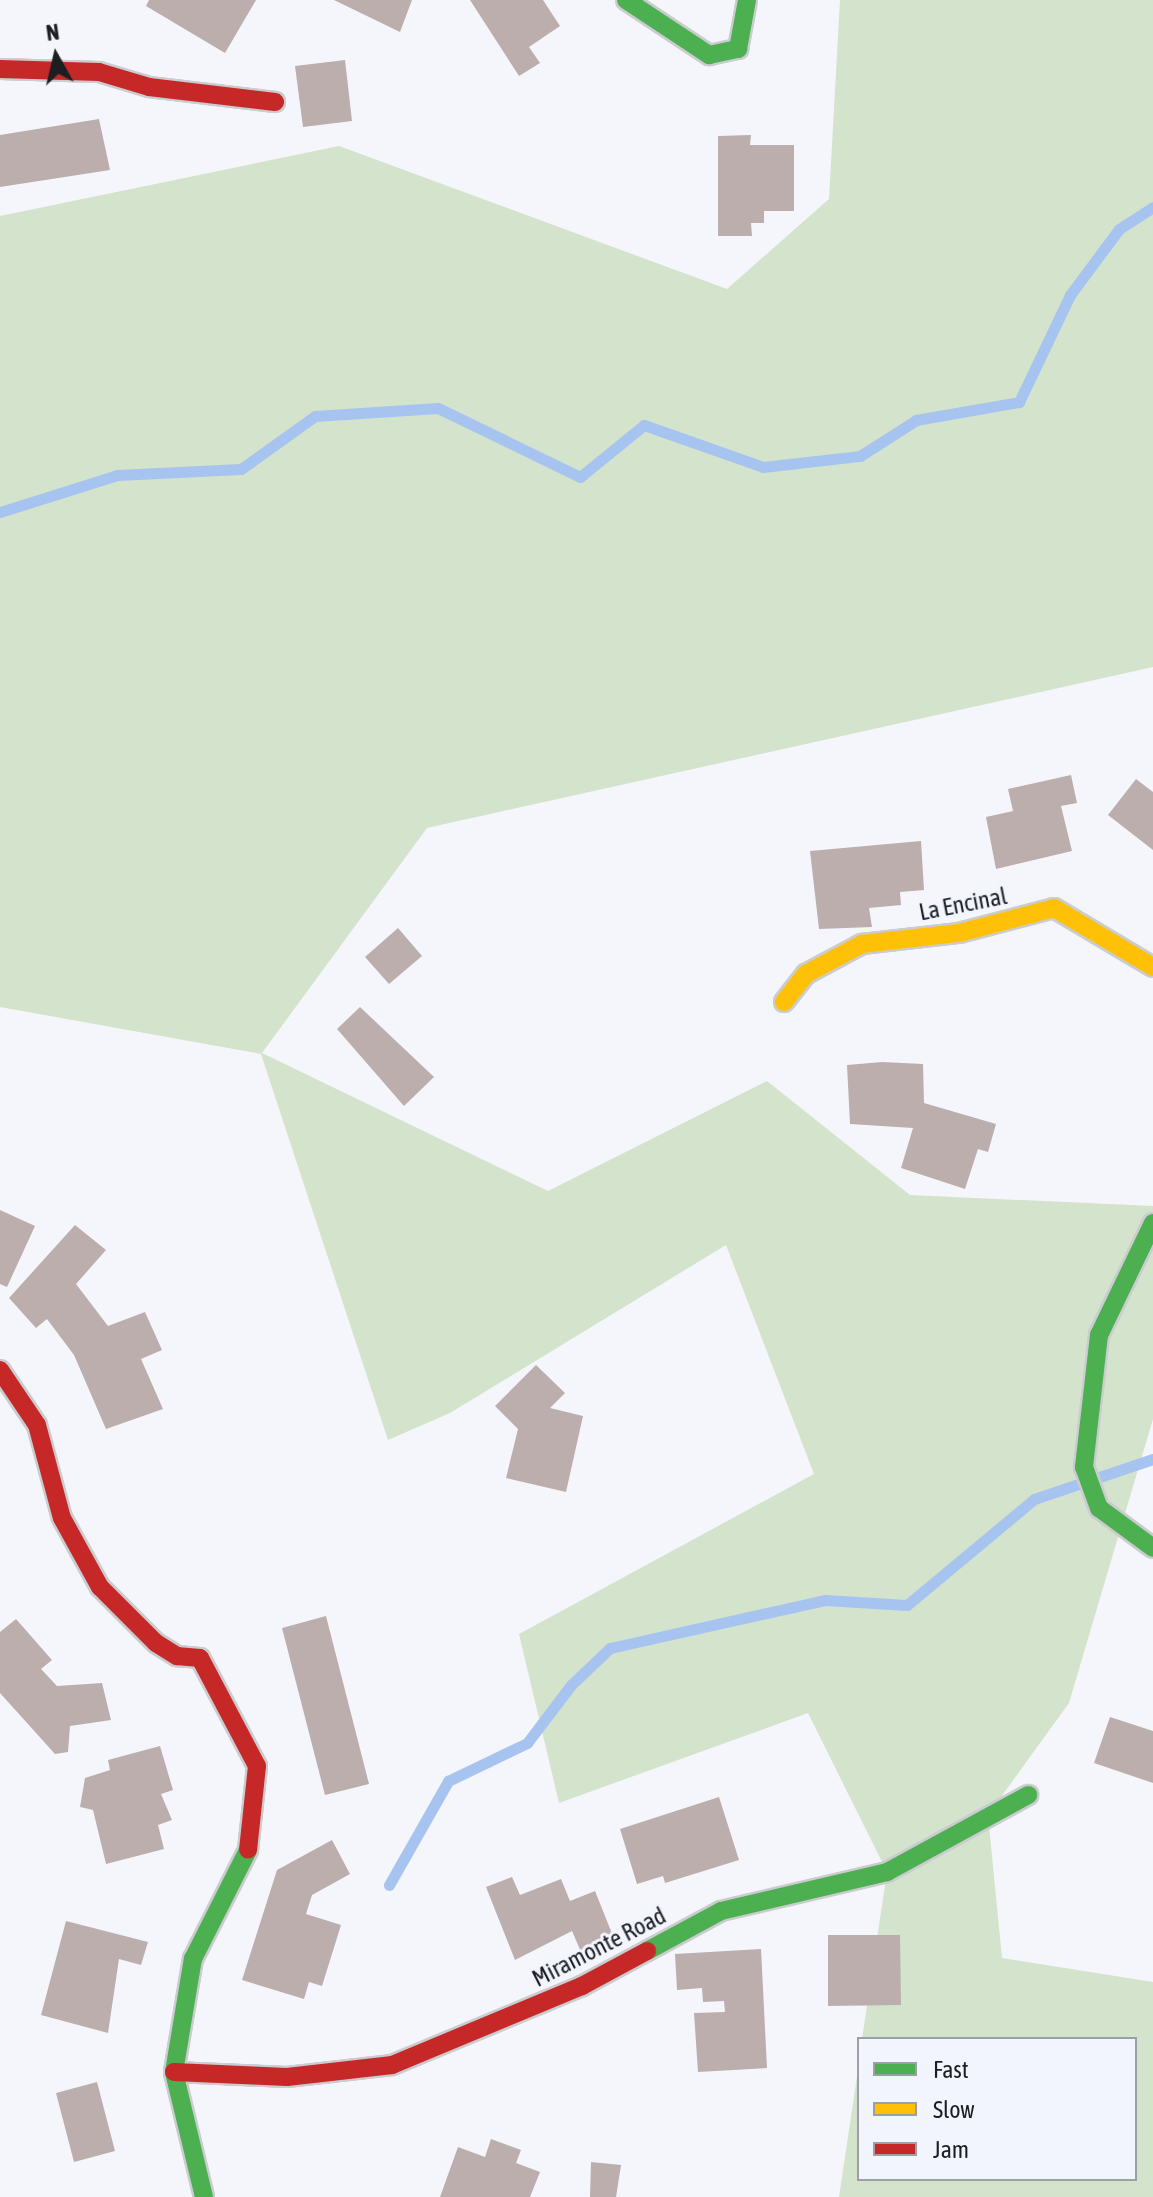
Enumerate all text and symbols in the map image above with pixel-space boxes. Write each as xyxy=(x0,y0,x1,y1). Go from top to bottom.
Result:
north arrow xyxy=(16,16,96,96)
text: N xyxy=(44,18,61,46)
street label: La Encinal xyxy=(916,881,1010,927)
street label: Miramonte Road xyxy=(527,1901,671,1993)
legend xyxy=(857,2037,1137,2181)
text: Fast xyxy=(933,2056,969,2083)
text: Slow xyxy=(933,2096,975,2123)
text: Jam xyxy=(933,2136,969,2163)

